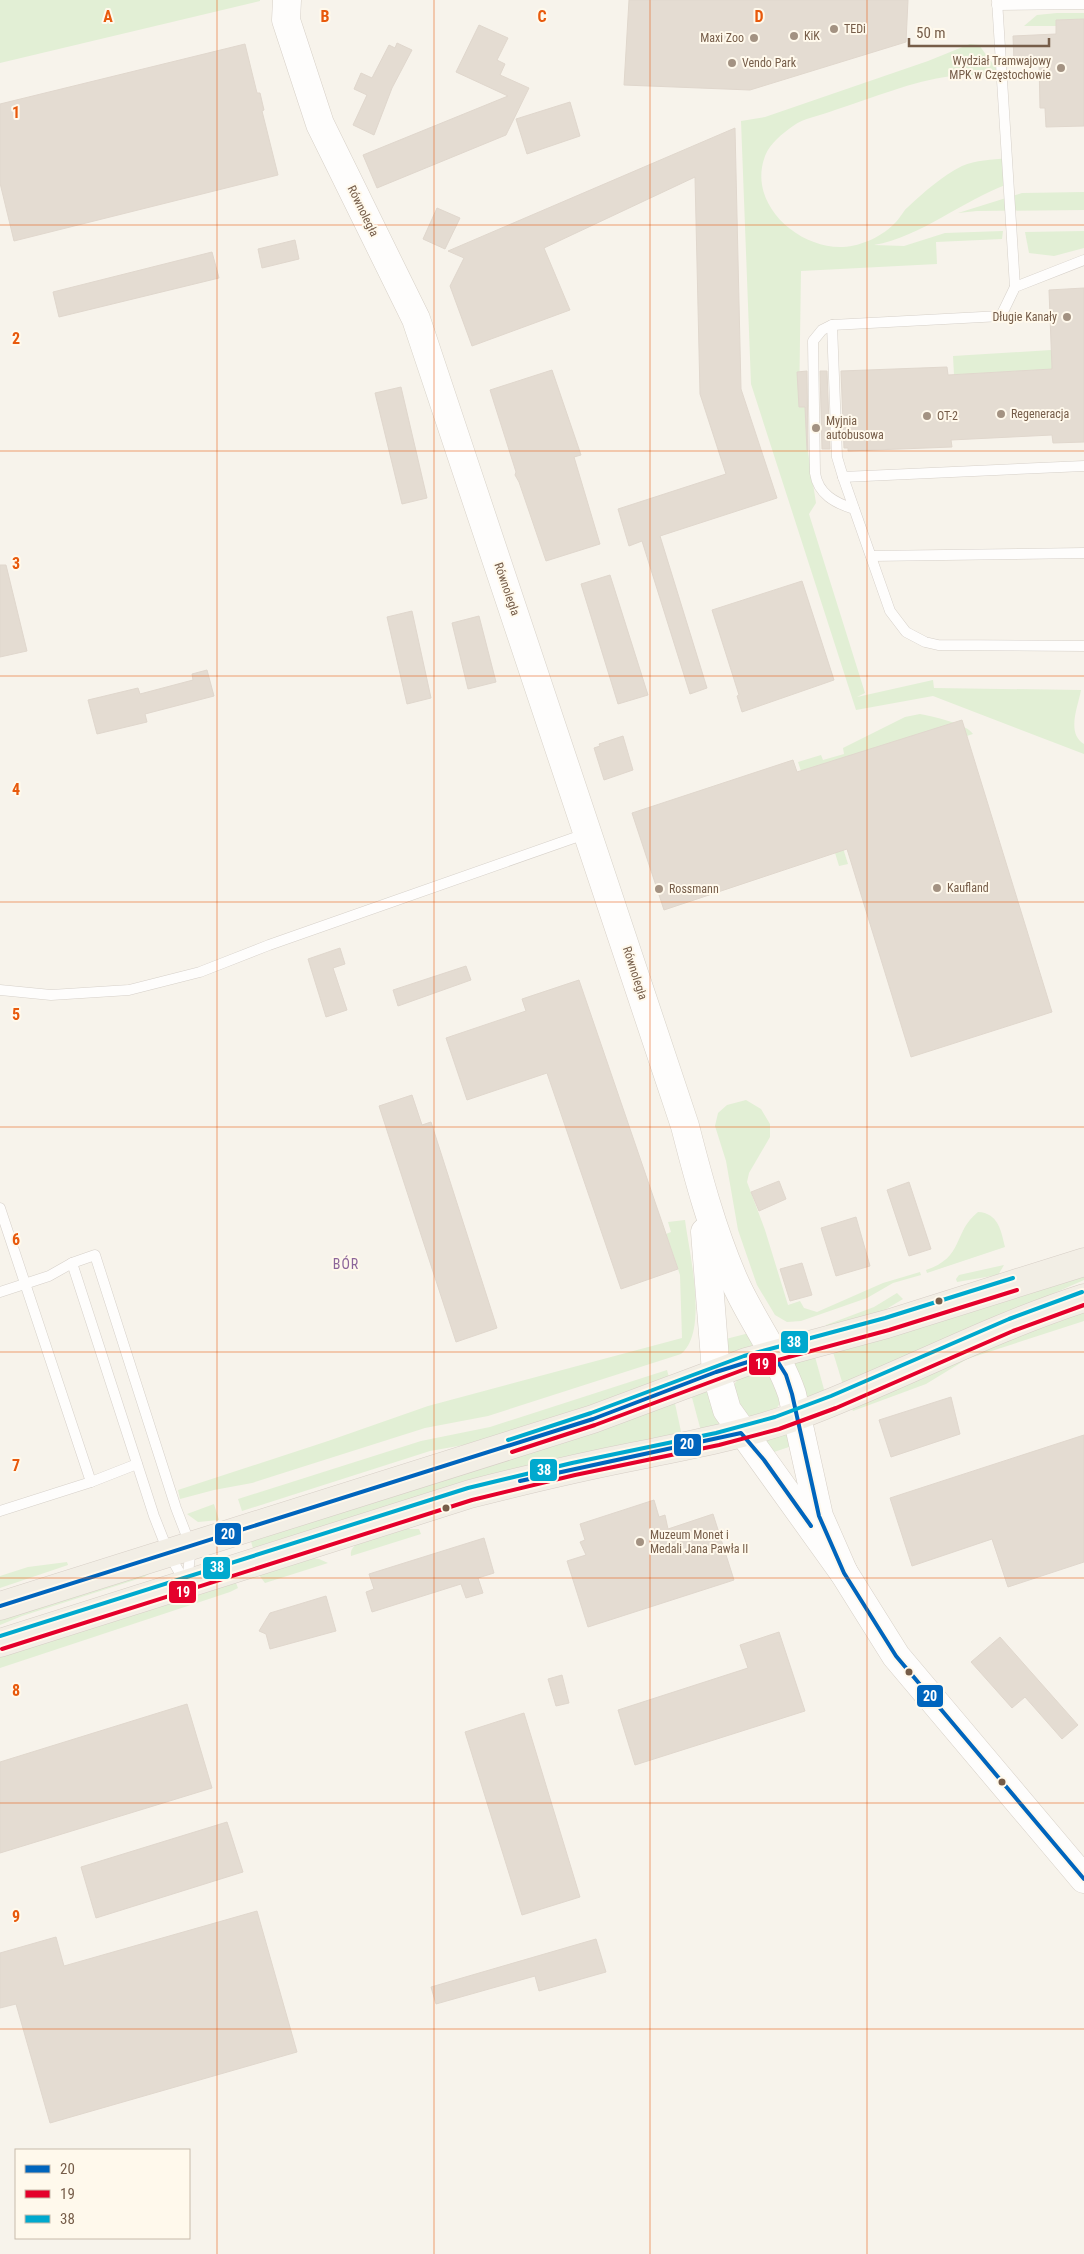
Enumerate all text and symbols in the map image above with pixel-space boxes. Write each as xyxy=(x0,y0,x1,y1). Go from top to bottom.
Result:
text: A xyxy=(103,7,113,26)
text: B xyxy=(321,7,330,26)
text: C xyxy=(537,7,547,26)
text: D xyxy=(754,7,764,26)
scale bar xyxy=(909,15,1049,47)
place label: TEDi xyxy=(844,22,866,36)
marker: TEDi xyxy=(828,23,840,35)
text: 50 m xyxy=(916,24,946,42)
place label: KiK xyxy=(804,29,820,43)
marker: KiK xyxy=(788,30,800,42)
place label: Maxi Zoo xyxy=(700,31,744,45)
marker: Maxi Zoo xyxy=(748,32,760,44)
place label: Wydział Tramwajowy MPK w Częstochowie xyxy=(949,54,1051,82)
place label: Vendo Park xyxy=(742,56,797,70)
marker: Vendo Park xyxy=(726,57,738,69)
marker: Wydział Tramwajowy MPK w Częstochowie xyxy=(1055,62,1067,74)
text: 1 xyxy=(12,103,20,122)
street label: Równoległa xyxy=(345,183,381,239)
place label: Długie Kanały xyxy=(992,310,1057,324)
marker: Długie Kanały xyxy=(1061,311,1073,323)
text: 2 xyxy=(12,329,20,348)
place label: Regeneracja xyxy=(1011,407,1069,421)
marker: Regeneracja xyxy=(995,408,1007,420)
place label: OT-2 xyxy=(937,409,958,423)
marker: OT-2 xyxy=(921,410,933,422)
place label: Myjnia autobusowa xyxy=(826,414,884,442)
marker: Myjnia autobusowa xyxy=(810,422,822,434)
text: 3 xyxy=(12,554,20,573)
street label: Równoległa xyxy=(491,561,523,618)
text: 4 xyxy=(12,780,20,799)
place label: Kaufland xyxy=(947,881,989,895)
place label: Rossmann xyxy=(669,882,719,896)
marker: Kaufland xyxy=(931,882,943,894)
marker: Rossmann xyxy=(653,883,665,895)
street label: Równoległa xyxy=(620,945,650,1002)
text: 5 xyxy=(12,1005,20,1024)
text: 6 xyxy=(12,1230,20,1249)
district label: BÓR xyxy=(333,1255,359,1272)
unlabelled marker xyxy=(934,1296,944,1306)
line badge: 38 xyxy=(780,1330,809,1354)
text: 38 xyxy=(787,1334,801,1350)
line badge: 19 xyxy=(748,1352,777,1376)
text: 19 xyxy=(755,1356,769,1372)
line badge: 20 xyxy=(673,1433,702,1457)
text: 20 xyxy=(680,1436,694,1452)
text: 7 xyxy=(12,1456,20,1475)
line badge: 38 xyxy=(529,1458,558,1482)
text: 38 xyxy=(537,1462,551,1478)
unlabelled marker xyxy=(441,1503,451,1513)
line badge: 20 xyxy=(214,1522,242,1546)
text: 20 xyxy=(221,1526,235,1542)
place label: Muzeum Monet i Medali Jana Pawła II xyxy=(650,1528,748,1556)
marker: Muzeum Monet i Medali Jana Pawła II xyxy=(634,1536,646,1548)
line badge: 38 xyxy=(202,1556,231,1580)
text: 38 xyxy=(210,1559,224,1575)
line badge: 19 xyxy=(168,1580,197,1604)
text: 19 xyxy=(176,1584,190,1600)
unlabelled marker xyxy=(904,1667,914,1677)
text: 8 xyxy=(12,1681,20,1700)
line badge: 20 xyxy=(916,1684,944,1708)
text: 20 xyxy=(923,1688,937,1704)
unlabelled marker xyxy=(997,1777,1007,1787)
text: 9 xyxy=(12,1907,20,1926)
legend xyxy=(15,2149,190,2239)
text: 20 xyxy=(60,2160,75,2178)
text: 19 xyxy=(60,2185,75,2203)
text: 38 xyxy=(60,2210,75,2228)

